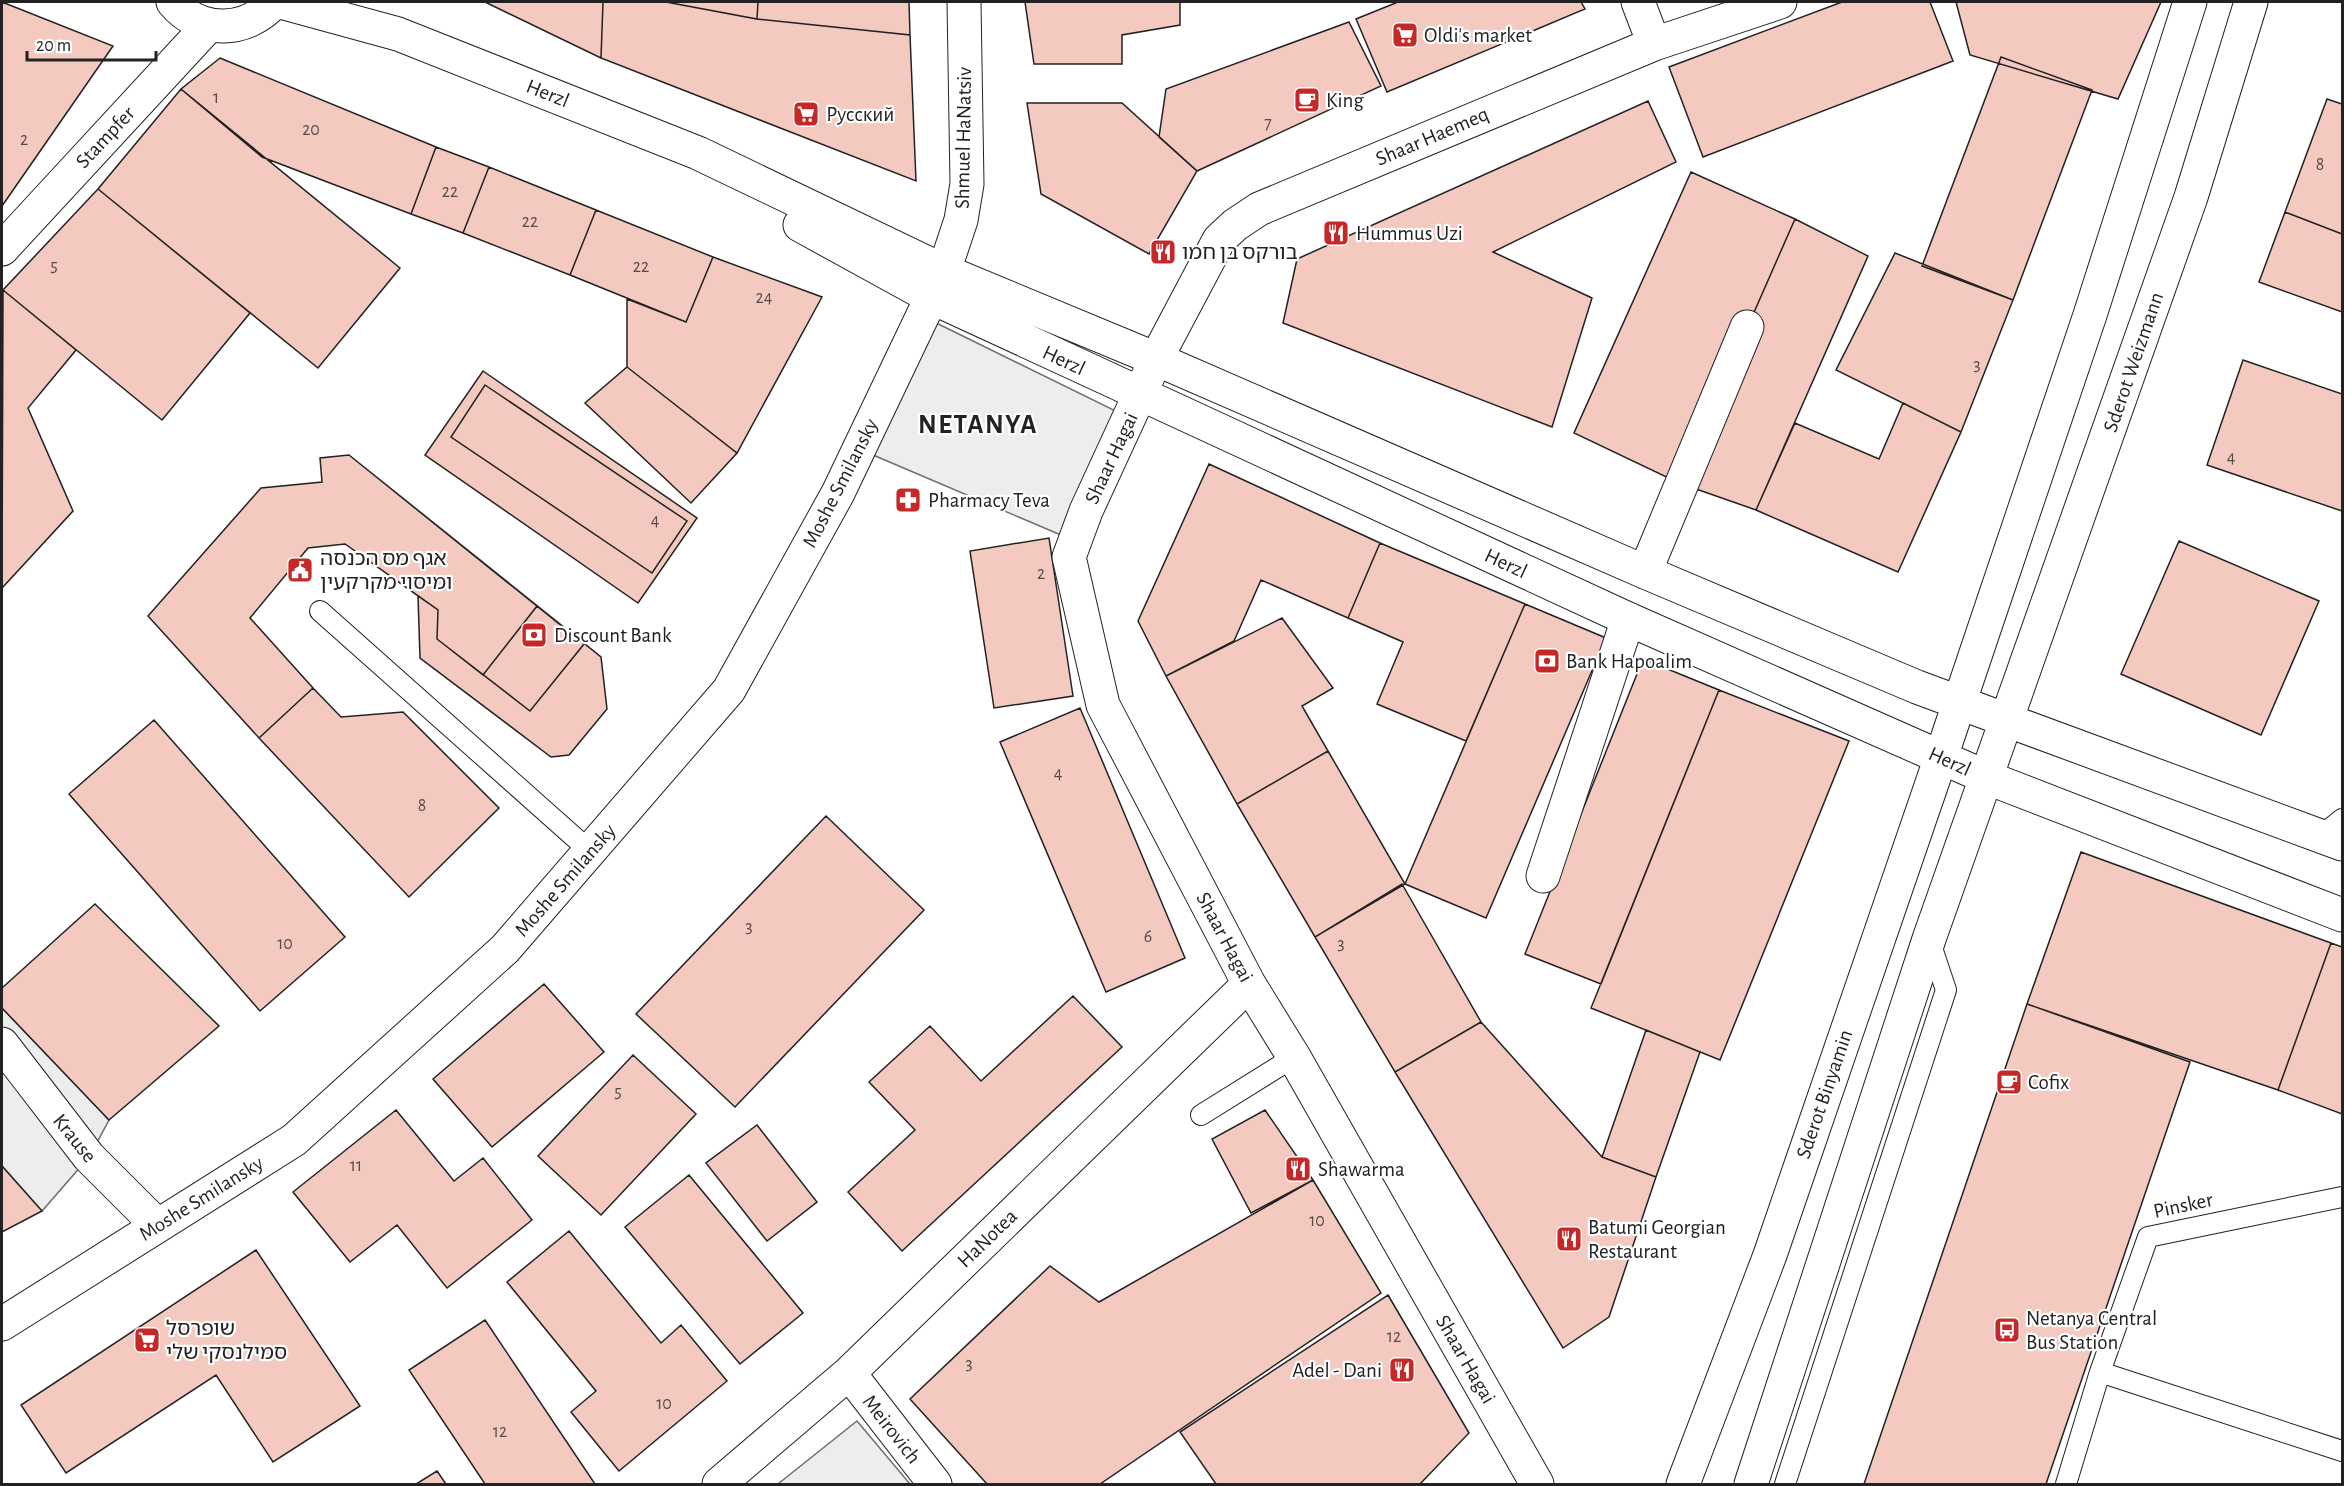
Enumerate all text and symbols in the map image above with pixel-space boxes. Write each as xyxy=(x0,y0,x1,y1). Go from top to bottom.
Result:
supermarket icon: Oldi's market xyxy=(1390,20,1420,50)
scale bar xyxy=(27,24,156,62)
place label: Oldi's market xyxy=(1424,25,1532,46)
text: 20 m xyxy=(36,37,71,55)
street label: Shmuel HaNatsiv xyxy=(952,67,975,209)
street label: Herzl xyxy=(523,75,572,111)
cafe icon: King xyxy=(1292,85,1322,115)
house number: 1 xyxy=(213,89,219,107)
place label: King xyxy=(1326,90,1364,111)
supermarket icon: Русский xyxy=(791,99,821,129)
street label: Stampfer xyxy=(72,102,139,172)
street label: Shaar Haemeq xyxy=(1373,103,1492,170)
place label: Русский xyxy=(826,104,894,125)
house number: 7 xyxy=(1264,115,1272,133)
house number: 20 xyxy=(302,121,320,139)
house number: 2 xyxy=(20,131,28,149)
house number: 8 xyxy=(2316,156,2324,174)
house number: 22 xyxy=(442,183,458,201)
house number: 22 xyxy=(522,213,538,231)
restaurant icon: Hummus Uzi xyxy=(1321,218,1351,248)
place label: Hummus Uzi xyxy=(1356,223,1463,244)
restaurant icon: בורקס בן חמו xyxy=(1148,237,1178,267)
place label: בורקס בן חמו xyxy=(1182,242,1298,263)
house number: 5 xyxy=(50,257,58,275)
house number: 22 xyxy=(633,258,649,276)
house number: 24 xyxy=(756,289,773,307)
street label: Sderot Weizmann xyxy=(2100,290,2167,435)
street label: Herzl xyxy=(1039,342,1088,379)
house number: 3 xyxy=(1973,356,1981,374)
street label: Shaar Hagai xyxy=(1081,409,1142,507)
district label: NETANYA xyxy=(918,411,1038,438)
street label: Moshe Smilansky xyxy=(799,415,882,551)
house number: 4 xyxy=(2227,449,2236,467)
pharmacy icon: Pharmacy Teva xyxy=(893,485,923,515)
place label: Pharmacy Teva xyxy=(928,490,1050,511)
house number: 4 xyxy=(651,512,660,530)
street label: Herzl xyxy=(1481,545,1530,582)
place label: אגף מס הכנסה ומיסוי מקרקעין xyxy=(320,548,452,593)
public building icon: אגף מס הכנסה ומיסוי מקרקעין xyxy=(285,555,315,585)
house number: 2 xyxy=(1037,565,1045,583)
bank icon: Discount Bank xyxy=(519,620,549,650)
place label: Discount Bank xyxy=(554,625,672,646)
bank icon: Bank Hapoalim xyxy=(1532,646,1562,676)
place label: Bank Hapoalim xyxy=(1566,651,1692,672)
street label: Herzl xyxy=(1925,743,1974,780)
house number: 4 xyxy=(1054,765,1063,783)
house number: 8 xyxy=(418,797,426,815)
street label: Moshe Smilansky xyxy=(511,820,620,941)
street label: Shaar Hagai xyxy=(1192,889,1257,986)
house number: 3 xyxy=(745,918,753,936)
house number: 6 xyxy=(1144,928,1152,946)
house number: 10 xyxy=(277,935,293,953)
house number: 3 xyxy=(1337,935,1345,953)
street label: Sderot Binyamin xyxy=(1793,1027,1856,1161)
cafe icon: Cofix xyxy=(1994,1067,2024,1097)
place label: Cofix xyxy=(2028,1072,2069,1093)
house number: 5 xyxy=(614,1083,622,1101)
street label: Krause xyxy=(49,1110,100,1167)
street label: Moshe Smilansky xyxy=(136,1152,267,1245)
restaurant icon: Shawarma xyxy=(1283,1154,1313,1184)
house number: 11 xyxy=(350,1157,362,1175)
place label: Shawarma xyxy=(1318,1159,1405,1180)
street label: Pinsker xyxy=(2151,1189,2215,1222)
street label: HaNotea xyxy=(954,1205,1021,1272)
house number: 10 xyxy=(1309,1212,1325,1230)
place label: Batumi Georgian Restaurant xyxy=(1588,1217,1726,1262)
restaurant icon: Batumi Georgian Restaurant xyxy=(1554,1224,1584,1254)
place label: Netanya Central Bus Station xyxy=(2026,1308,2157,1353)
street label: Shaar Hagai xyxy=(1432,1311,1499,1407)
bus stop icon: Netanya Central Bus Station xyxy=(1992,1315,2022,1345)
place label: שופרסל סמילנסקי שלי xyxy=(166,1318,287,1363)
supermarket icon: שופרסל סמילנסקי שלי xyxy=(132,1325,162,1355)
house number: 12 xyxy=(1387,1328,1401,1346)
house number: 3 xyxy=(965,1355,973,1373)
restaurant icon: Adel - Dani xyxy=(1387,1355,1417,1385)
place label: Adel - Dani xyxy=(1292,1360,1382,1381)
street label: Meirovich xyxy=(858,1391,925,1468)
house number: 10 xyxy=(656,1395,672,1413)
house number: 12 xyxy=(493,1423,507,1441)

